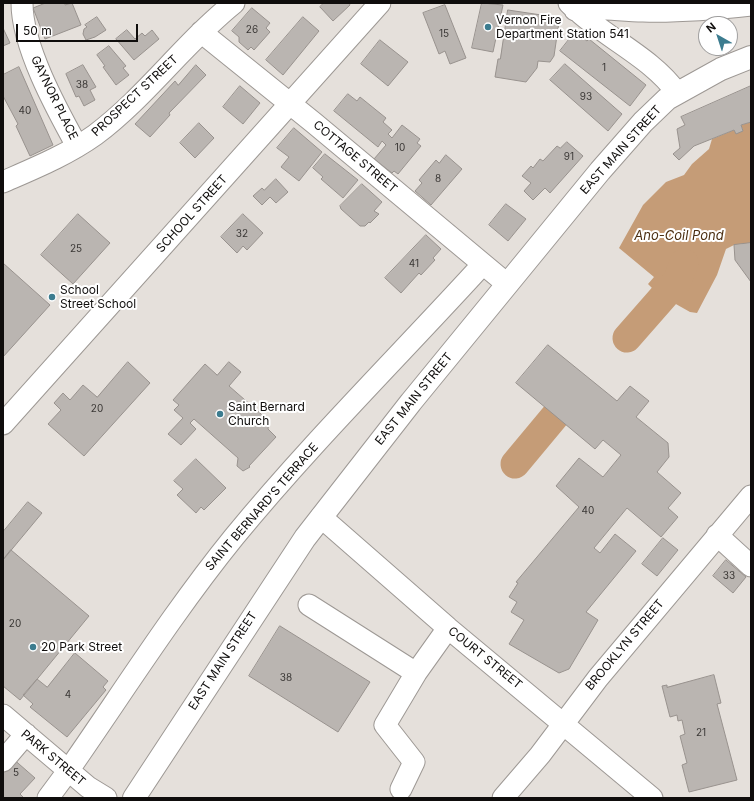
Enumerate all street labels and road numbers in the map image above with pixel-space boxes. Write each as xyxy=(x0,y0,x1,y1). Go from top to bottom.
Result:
street label: PROSPECT STREET xyxy=(89,52,181,140)
street label: GAYNOR PLACE xyxy=(27,54,81,142)
street label: EAST MAIN STREET xyxy=(577,103,665,197)
street label: COTTAGE STREET xyxy=(310,118,400,196)
street label: SCHOOL STREET xyxy=(153,172,231,256)
street label: EAST MAIN STREET xyxy=(372,350,456,448)
street label: SAINT BERNARD'S TERRACE xyxy=(203,440,321,574)
street label: BROOKLYN STREET xyxy=(583,597,667,693)
street label: EAST MAIN STREET xyxy=(186,609,260,713)
street label: COURT STREET xyxy=(445,624,525,692)
street label: PARK STREET xyxy=(18,727,88,789)

